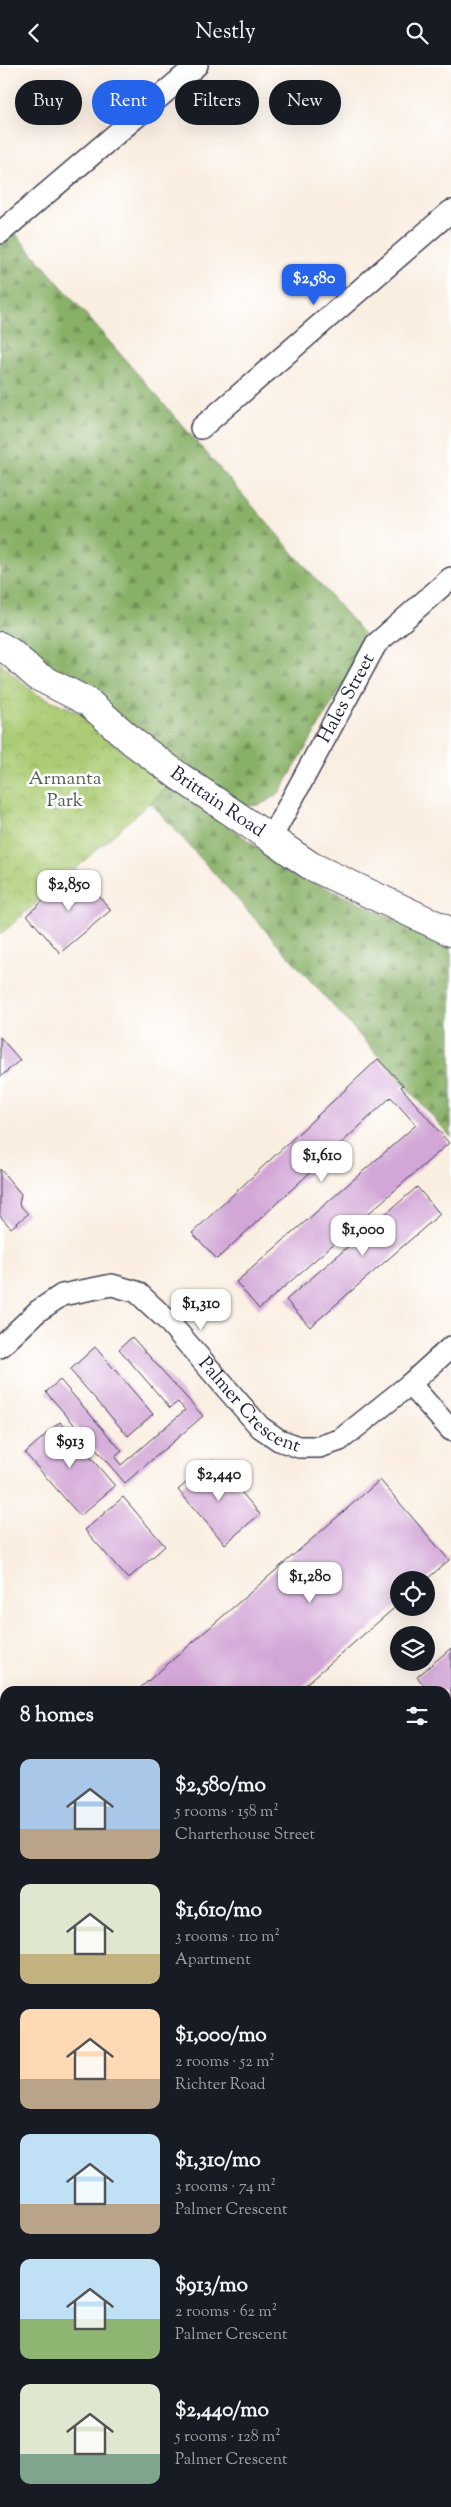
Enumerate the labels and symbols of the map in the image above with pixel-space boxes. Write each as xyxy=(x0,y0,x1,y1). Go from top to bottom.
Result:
pin: $2,580 xyxy=(273,263,355,306)
street label: Hales Street xyxy=(311,648,382,748)
street label: Brittain Road xyxy=(164,760,270,844)
park label: Armanta Park xyxy=(29,766,102,815)
pin: $2,850 xyxy=(28,869,110,912)
pin: $1,610 xyxy=(281,1141,363,1183)
pin: $1,000 xyxy=(322,1215,404,1257)
pin: $1,310 xyxy=(160,1289,242,1331)
street label: Palmer Crescent xyxy=(192,1351,305,1460)
pin: $913 xyxy=(40,1427,100,1469)
pin: $2,440 xyxy=(178,1459,260,1502)
pin: $1,280 xyxy=(269,1561,351,1604)

